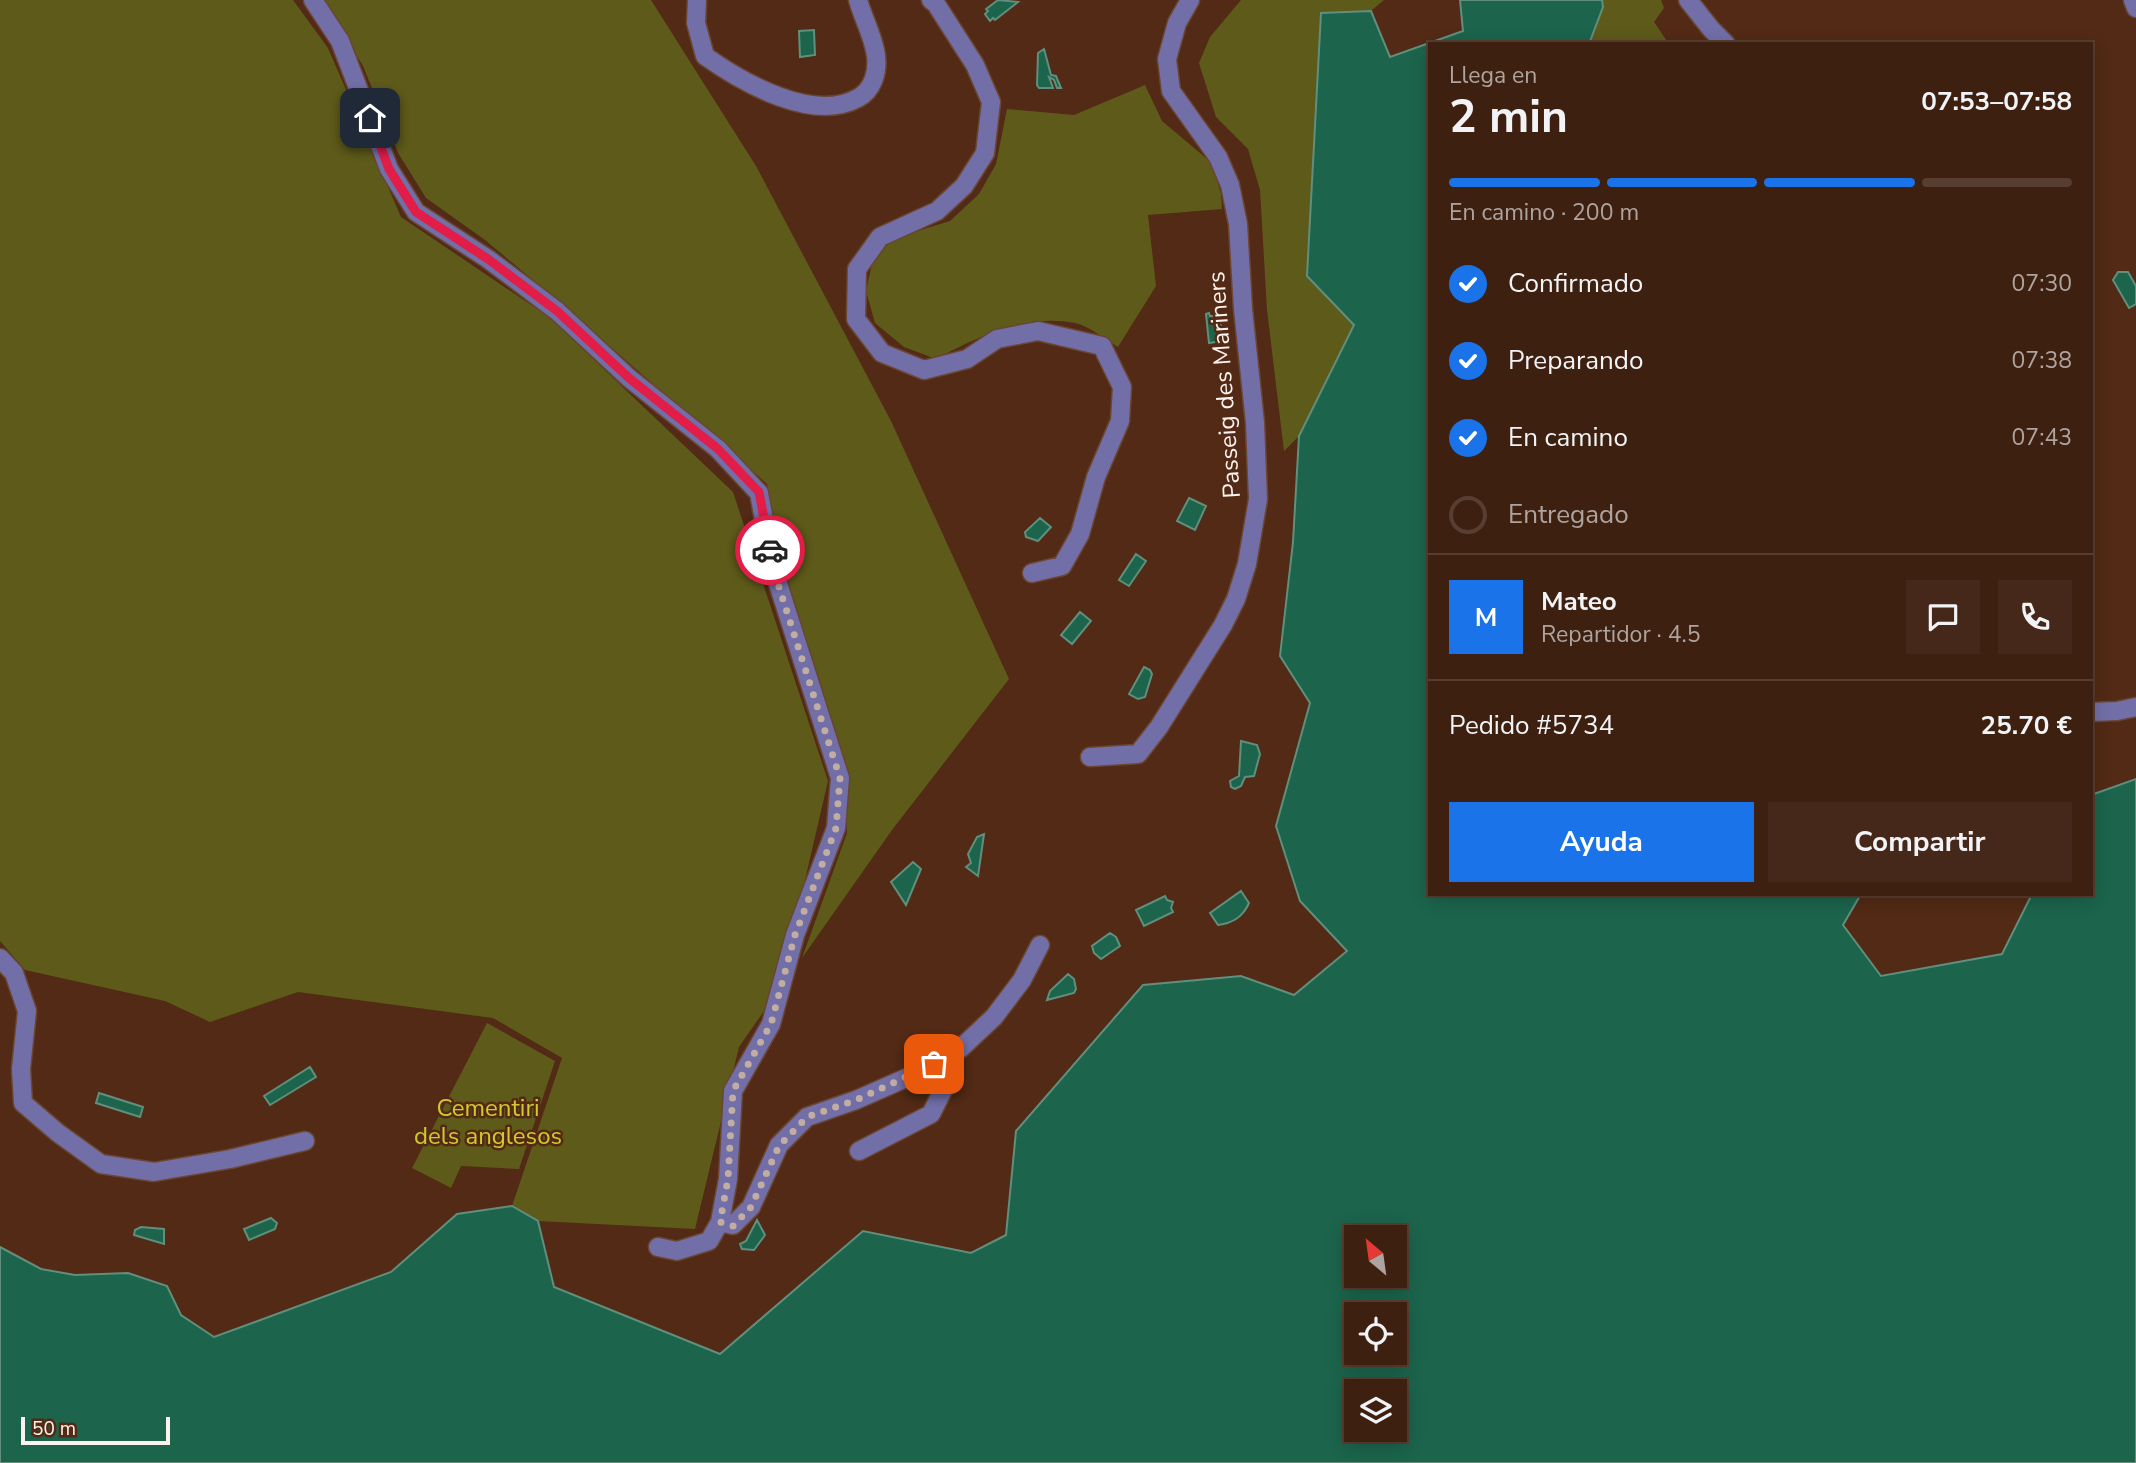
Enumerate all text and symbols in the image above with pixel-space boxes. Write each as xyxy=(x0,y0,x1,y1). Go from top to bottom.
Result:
text: Llega en xyxy=(1449,60,1537,91)
text: 07:53–07:58 xyxy=(1921,84,2072,119)
text: 2 min xyxy=(1449,85,1568,148)
pin xyxy=(340,88,400,148)
icon: home xyxy=(351,99,389,137)
text: En camino · 200 m xyxy=(1449,197,1639,228)
icon: check xyxy=(1449,265,1487,303)
text: Confirmado xyxy=(1508,266,1643,301)
text: 07:30 xyxy=(2012,268,2072,299)
street label: Passeig des Mariners xyxy=(1200,271,1248,499)
icon: check xyxy=(1449,342,1487,380)
text: Preparando xyxy=(1508,343,1643,378)
text: 07:38 xyxy=(2012,345,2072,376)
icon: check xyxy=(1449,419,1487,457)
text: En camino xyxy=(1508,420,1628,455)
text: 07:43 xyxy=(2012,422,2072,453)
text: Entregado xyxy=(1508,497,1629,532)
courier xyxy=(735,515,805,585)
icon: car xyxy=(751,531,789,569)
button: chat xyxy=(1906,580,1980,654)
button: phone xyxy=(1998,580,2072,654)
text: Mateo xyxy=(1541,584,1617,619)
text: M xyxy=(1475,600,1497,635)
text: Repartidor · 4.5 xyxy=(1541,619,1701,650)
text: Pedido #5734 xyxy=(1449,708,1614,743)
text: 25.70 € xyxy=(1981,708,2072,743)
button: Ayuda xyxy=(1449,802,1754,882)
button: Compartir xyxy=(1768,802,2072,882)
pin xyxy=(904,1034,964,1094)
icon: bag xyxy=(915,1045,953,1083)
park label: Cementiri dels anglesos xyxy=(414,1092,562,1152)
north arrow xyxy=(1344,1225,1407,1288)
map controls xyxy=(1344,1225,1407,1442)
button: locate xyxy=(1344,1302,1407,1365)
button: layers xyxy=(1344,1379,1407,1442)
scale bar xyxy=(21,1414,170,1446)
text: 50 m xyxy=(32,1416,76,1442)

